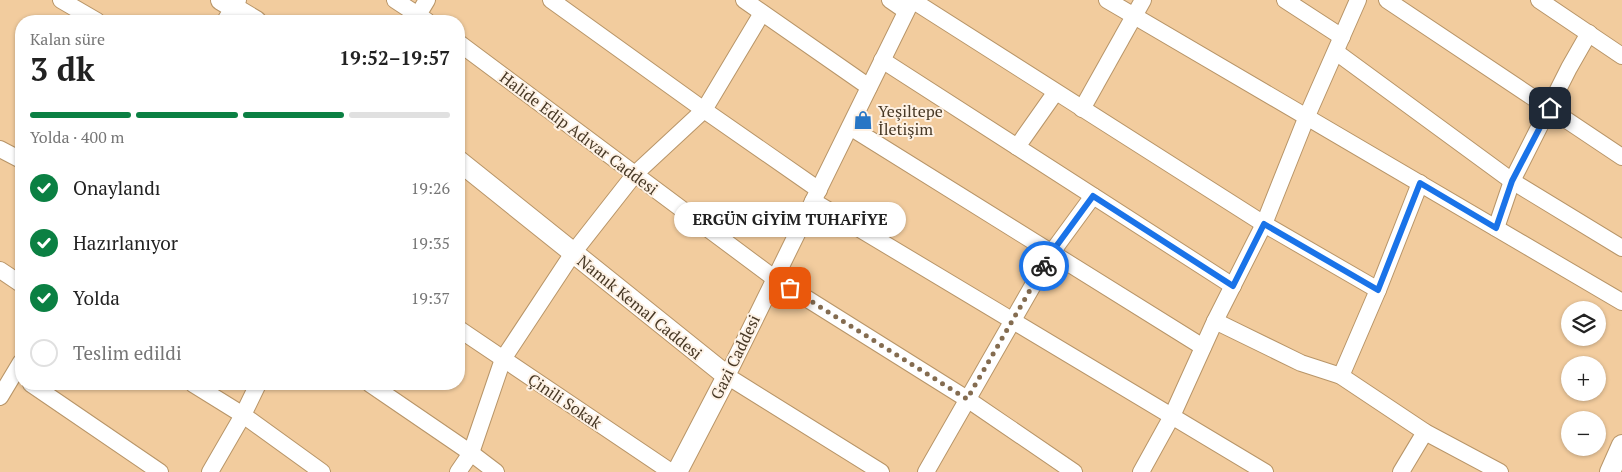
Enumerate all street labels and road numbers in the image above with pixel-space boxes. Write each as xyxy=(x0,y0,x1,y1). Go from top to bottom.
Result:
street label: Halide Edip Adıvar Caddesi xyxy=(495,66,663,200)
street label: Namık Kemal Caddesi xyxy=(573,250,707,364)
street label: Gazi Caddesi xyxy=(705,311,765,403)
street label: Çinili Sokak xyxy=(524,368,607,434)

